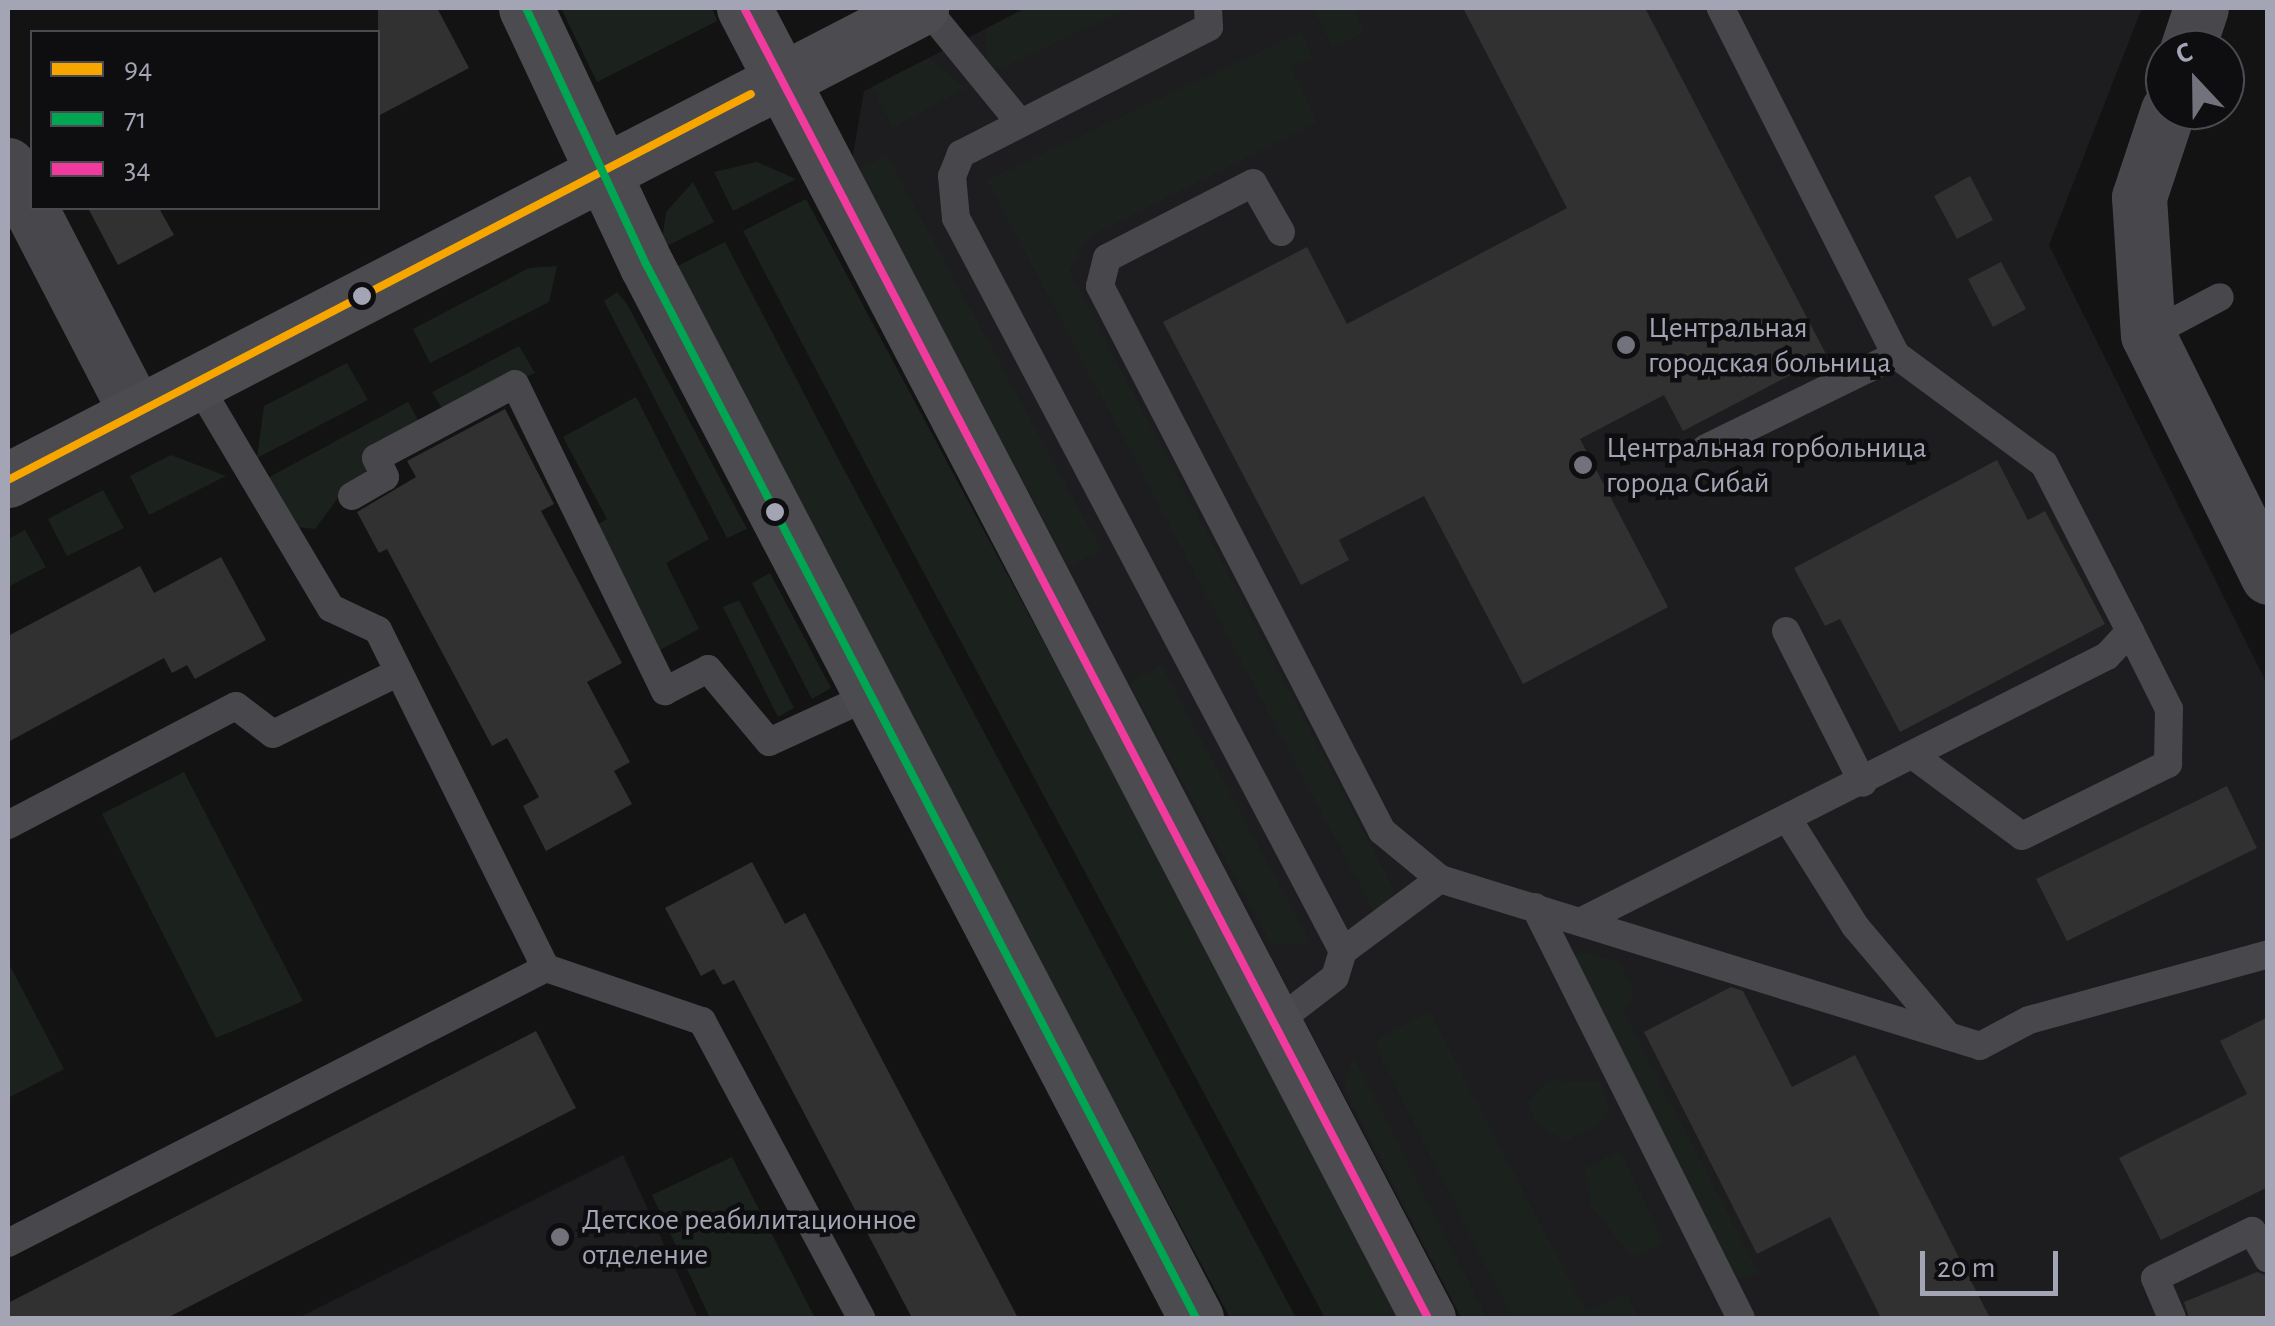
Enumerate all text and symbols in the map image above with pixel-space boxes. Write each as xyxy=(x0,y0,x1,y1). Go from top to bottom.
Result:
legend xyxy=(30,30,380,210)
north arrow xyxy=(2145,30,2245,130)
text: С xyxy=(2172,38,2197,70)
text: 94 xyxy=(124,54,153,84)
text: 71 xyxy=(124,104,147,134)
text: 34 xyxy=(124,154,151,184)
unlabelled marker xyxy=(352,286,372,306)
place label: Центральная городская больница xyxy=(1648,310,1891,380)
marker: Центральная городская больница xyxy=(1613,332,1639,358)
place label: Центральная горбольница города Сибай xyxy=(1606,430,1927,500)
marker: Центральная горбольница города Сибай xyxy=(1570,452,1596,478)
unlabelled marker xyxy=(765,502,785,522)
place label: Детское реабилитационное отделение xyxy=(582,1202,917,1272)
marker: Детское реабилитационное отделение xyxy=(547,1224,573,1250)
scale bar xyxy=(1925,1231,2062,1293)
text: 20 m xyxy=(1937,1253,1995,1283)

